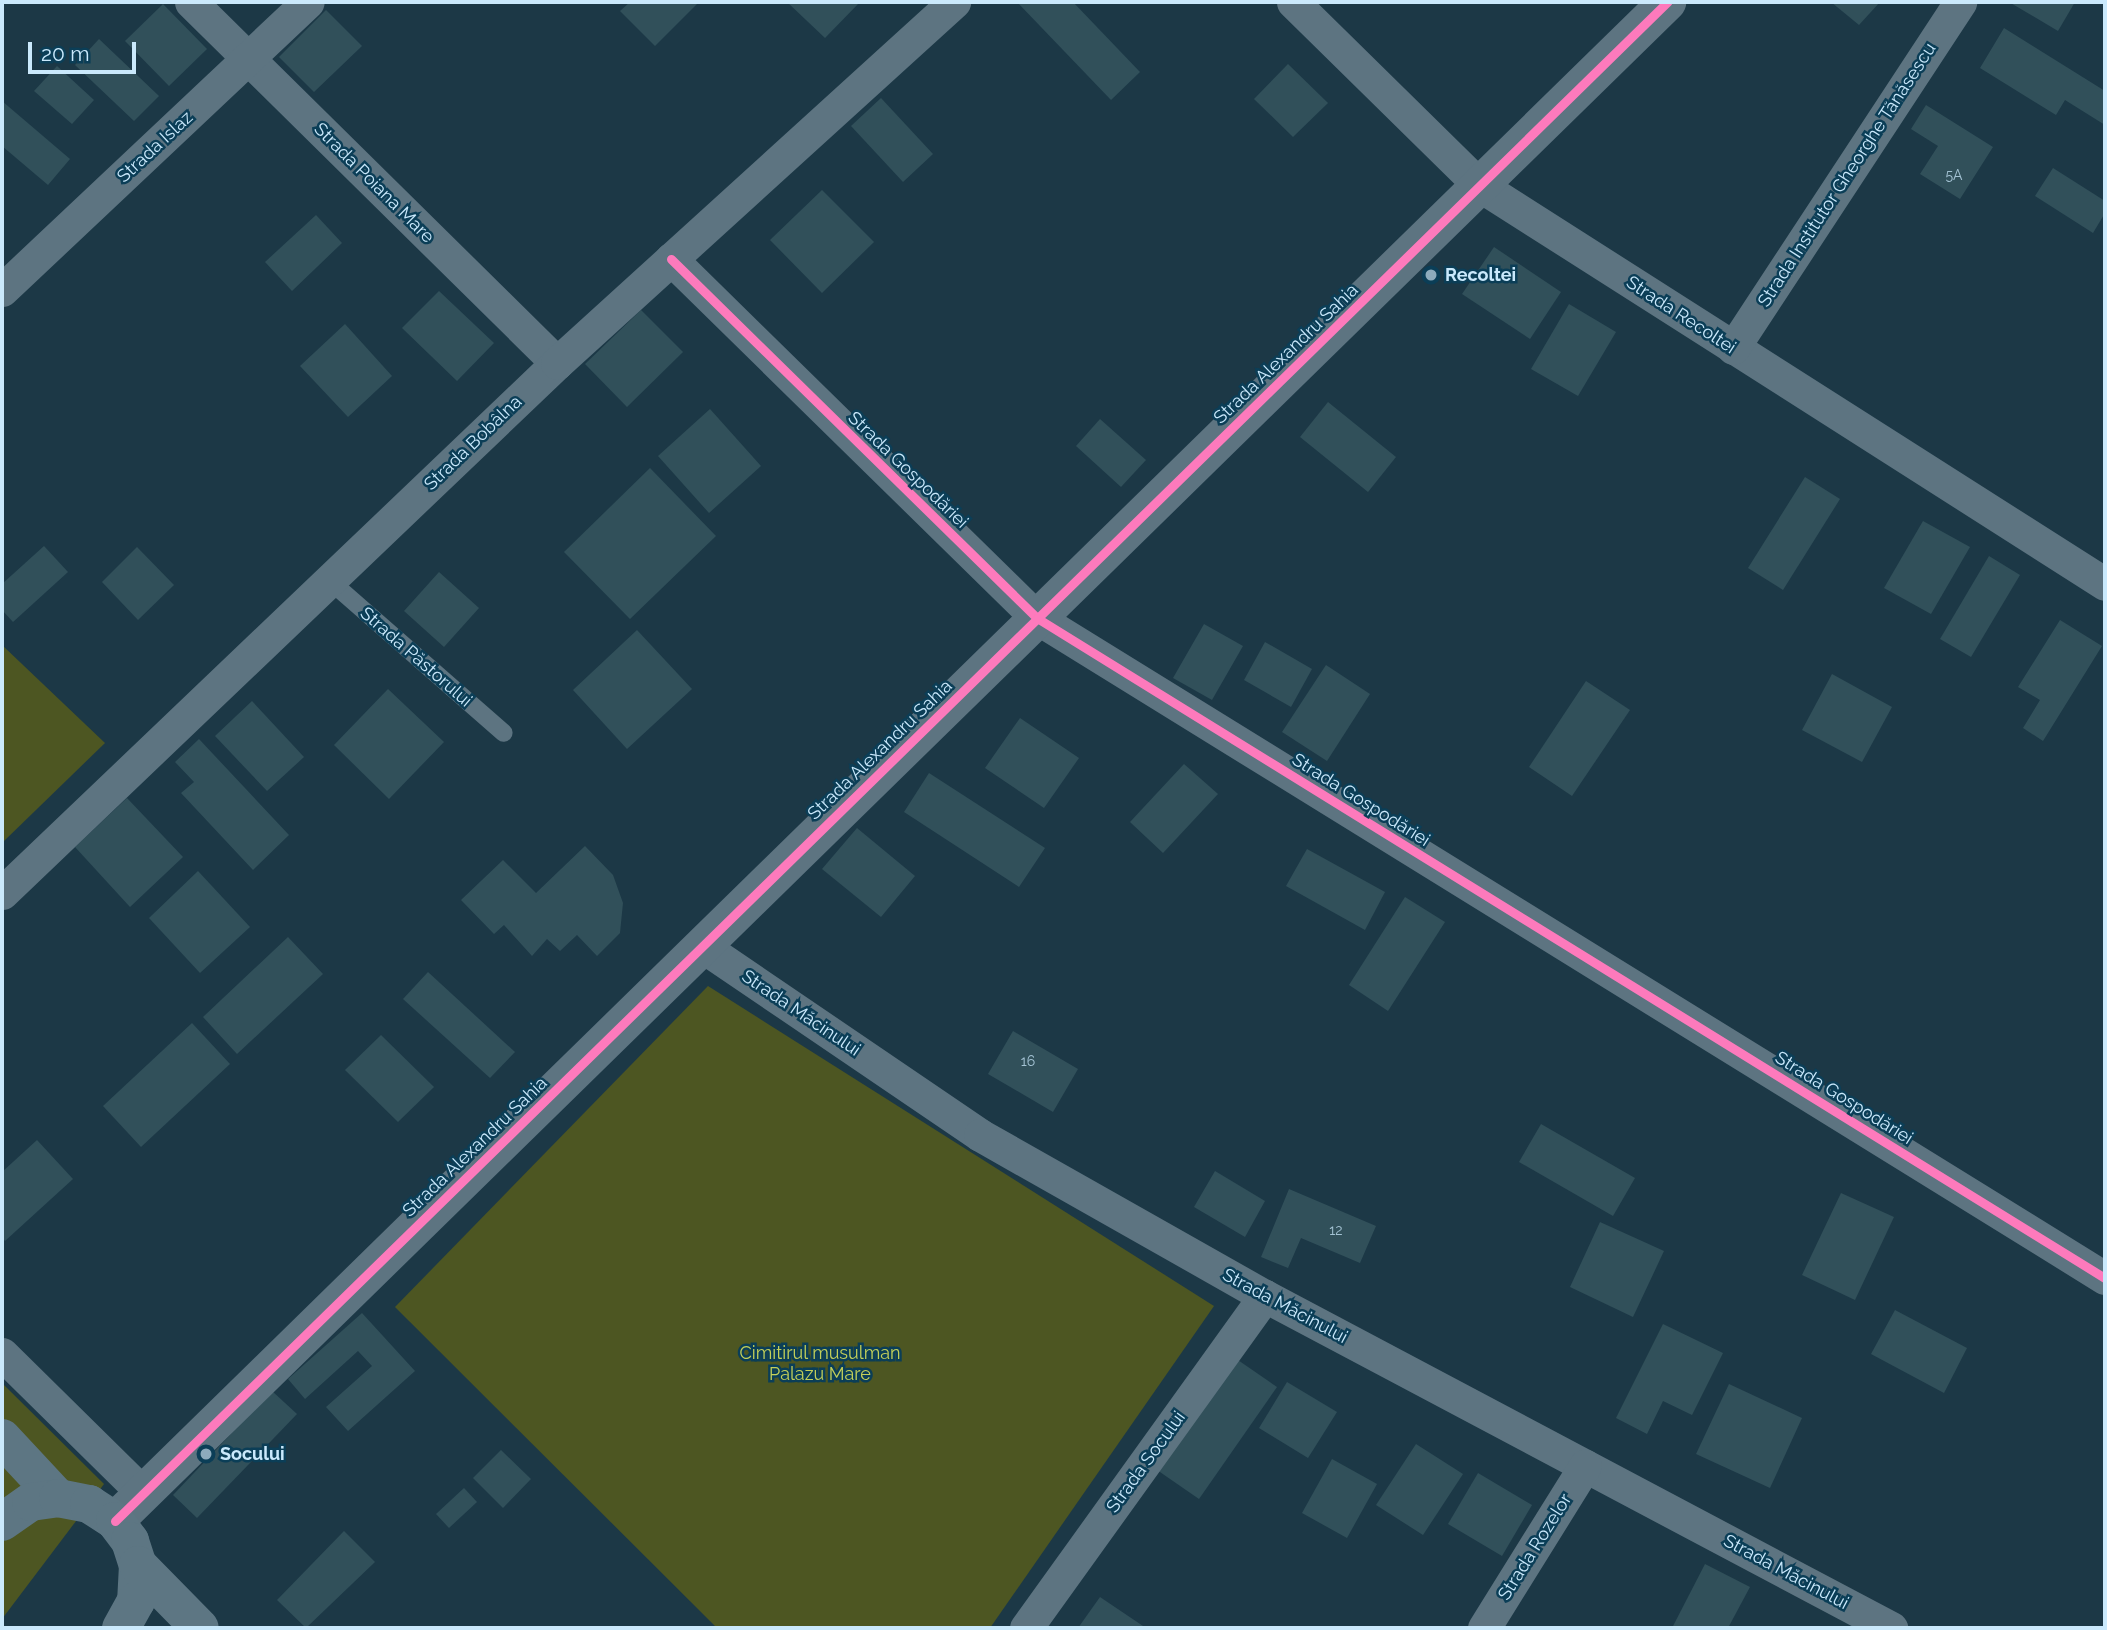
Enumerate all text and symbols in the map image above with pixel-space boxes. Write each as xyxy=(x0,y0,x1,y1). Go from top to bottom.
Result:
scale bar xyxy=(32,28,140,72)
street label: Strada Institutor Gheorghe Tănăsescu xyxy=(1753,38,1941,312)
text: 20 m xyxy=(41,41,89,66)
street label: Strada Islaz xyxy=(113,107,197,187)
street label: Strada Poiana Mare xyxy=(309,118,439,248)
house number: 5A xyxy=(1945,167,1963,183)
place label: Recoltei xyxy=(1445,264,1516,286)
marker: Recoltei xyxy=(1423,267,1439,283)
street label: Strada Recoltei xyxy=(1622,272,1740,358)
street label: Strada Alexandru Sahia xyxy=(1209,279,1363,429)
street label: Strada Bobâlna xyxy=(420,391,526,495)
street label: Strada Gospodăriei xyxy=(844,407,972,533)
street label: Strada Păstorului xyxy=(356,603,476,711)
street label: Strada Alexandru Sahia xyxy=(803,675,957,825)
street label: Strada Gospodăriei xyxy=(1288,749,1434,851)
street label: Strada Măcinului xyxy=(738,965,864,1061)
street label: Strada Gospodăriei xyxy=(1771,1047,1917,1149)
house number: 16 xyxy=(1021,1053,1035,1069)
street label: Strada Alexandru Sahia xyxy=(398,1072,552,1222)
house number: 12 xyxy=(1329,1222,1343,1238)
street label: Strada Măcinului xyxy=(1219,1264,1351,1348)
park label: Cimitirul musulman Palazu Mare xyxy=(739,1343,901,1386)
street label: Strada Socului xyxy=(1102,1407,1190,1517)
place label: Socului xyxy=(220,1443,285,1465)
marker: Socului xyxy=(198,1446,214,1462)
street label: Strada Rozelor xyxy=(1494,1490,1576,1604)
street label: Strada Măcinului xyxy=(1720,1530,1852,1614)

